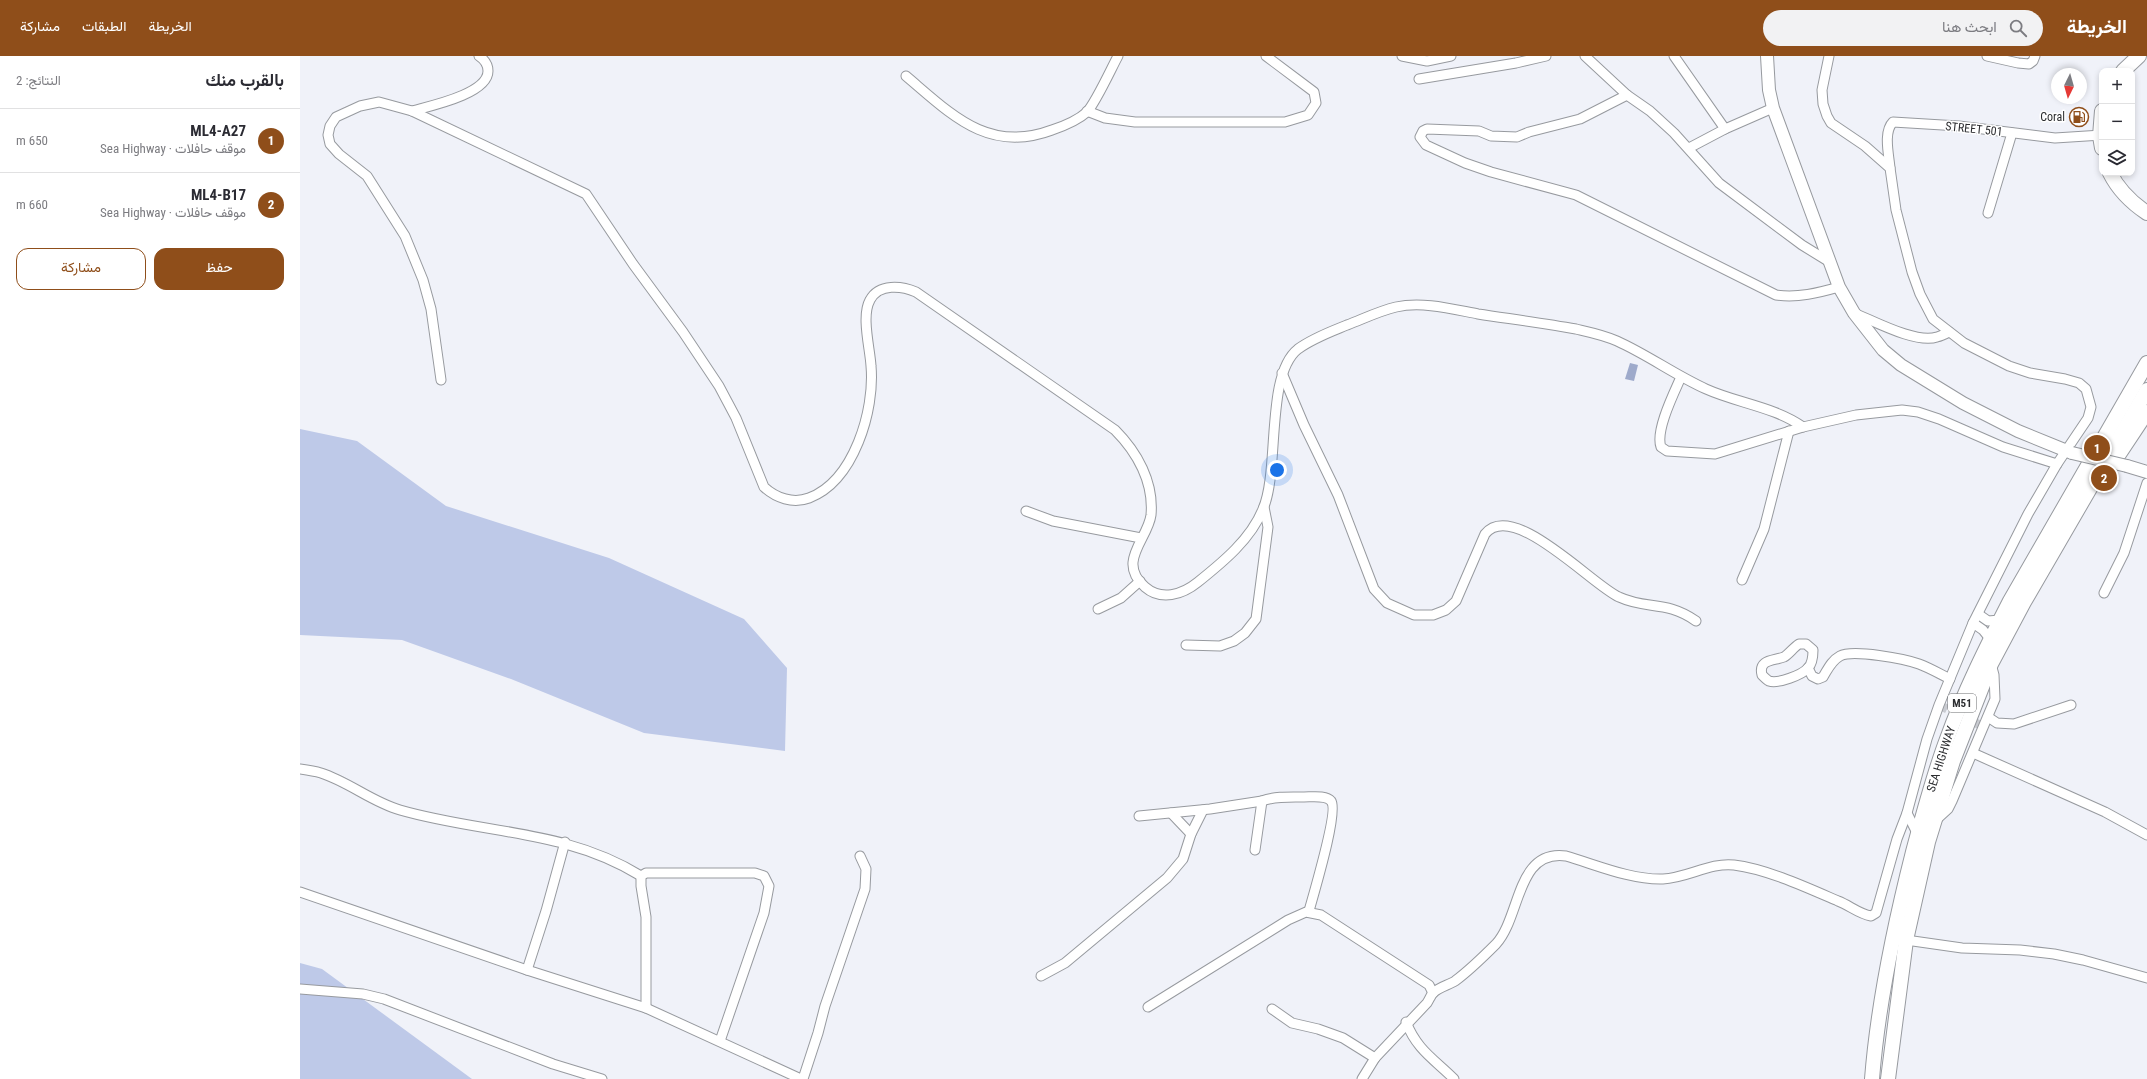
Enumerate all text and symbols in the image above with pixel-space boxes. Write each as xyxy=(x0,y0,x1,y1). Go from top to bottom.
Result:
search box xyxy=(1763,10,2043,46)
text: الخريطة xyxy=(2067,15,2127,38)
icon: search xyxy=(2007,17,2029,39)
text: مشاركة xyxy=(20,18,60,34)
text: الطبقات xyxy=(82,18,126,34)
text: الخريطة xyxy=(148,18,192,34)
text: ابحث هنا xyxy=(1942,18,1997,36)
north arrow xyxy=(2051,68,2087,104)
map controls xyxy=(2099,68,2135,176)
button: + xyxy=(2099,68,2135,104)
text: بالقرب منك xyxy=(205,70,284,90)
text: النتائج: 2 xyxy=(16,73,61,88)
button: − xyxy=(2099,104,2135,140)
fuel station icon: Coral xyxy=(2068,106,2090,128)
place label: Coral xyxy=(2040,110,2065,124)
street label: STREET 501 xyxy=(1945,119,2003,139)
text: ML4-A27 xyxy=(190,122,246,140)
text: 650 m xyxy=(16,133,48,148)
text: 1 xyxy=(268,133,274,148)
button: layers xyxy=(2099,140,2135,176)
text: موقف حافلات · Sea Highway xyxy=(100,141,246,156)
text: ML4-B17 xyxy=(191,186,246,204)
text: 660 m xyxy=(16,197,48,212)
text: 2 xyxy=(268,197,274,212)
text: موقف حافلات · Sea Highway xyxy=(100,205,246,220)
button: مشاركة xyxy=(16,248,146,290)
button: حفظ xyxy=(154,248,284,290)
pin: 1 xyxy=(2084,433,2110,463)
your location xyxy=(1267,460,1287,480)
pin: 2 xyxy=(2091,463,2117,493)
road number: M51 xyxy=(1948,694,1976,712)
street label: SEA HIGHWAY xyxy=(1924,724,1958,794)

